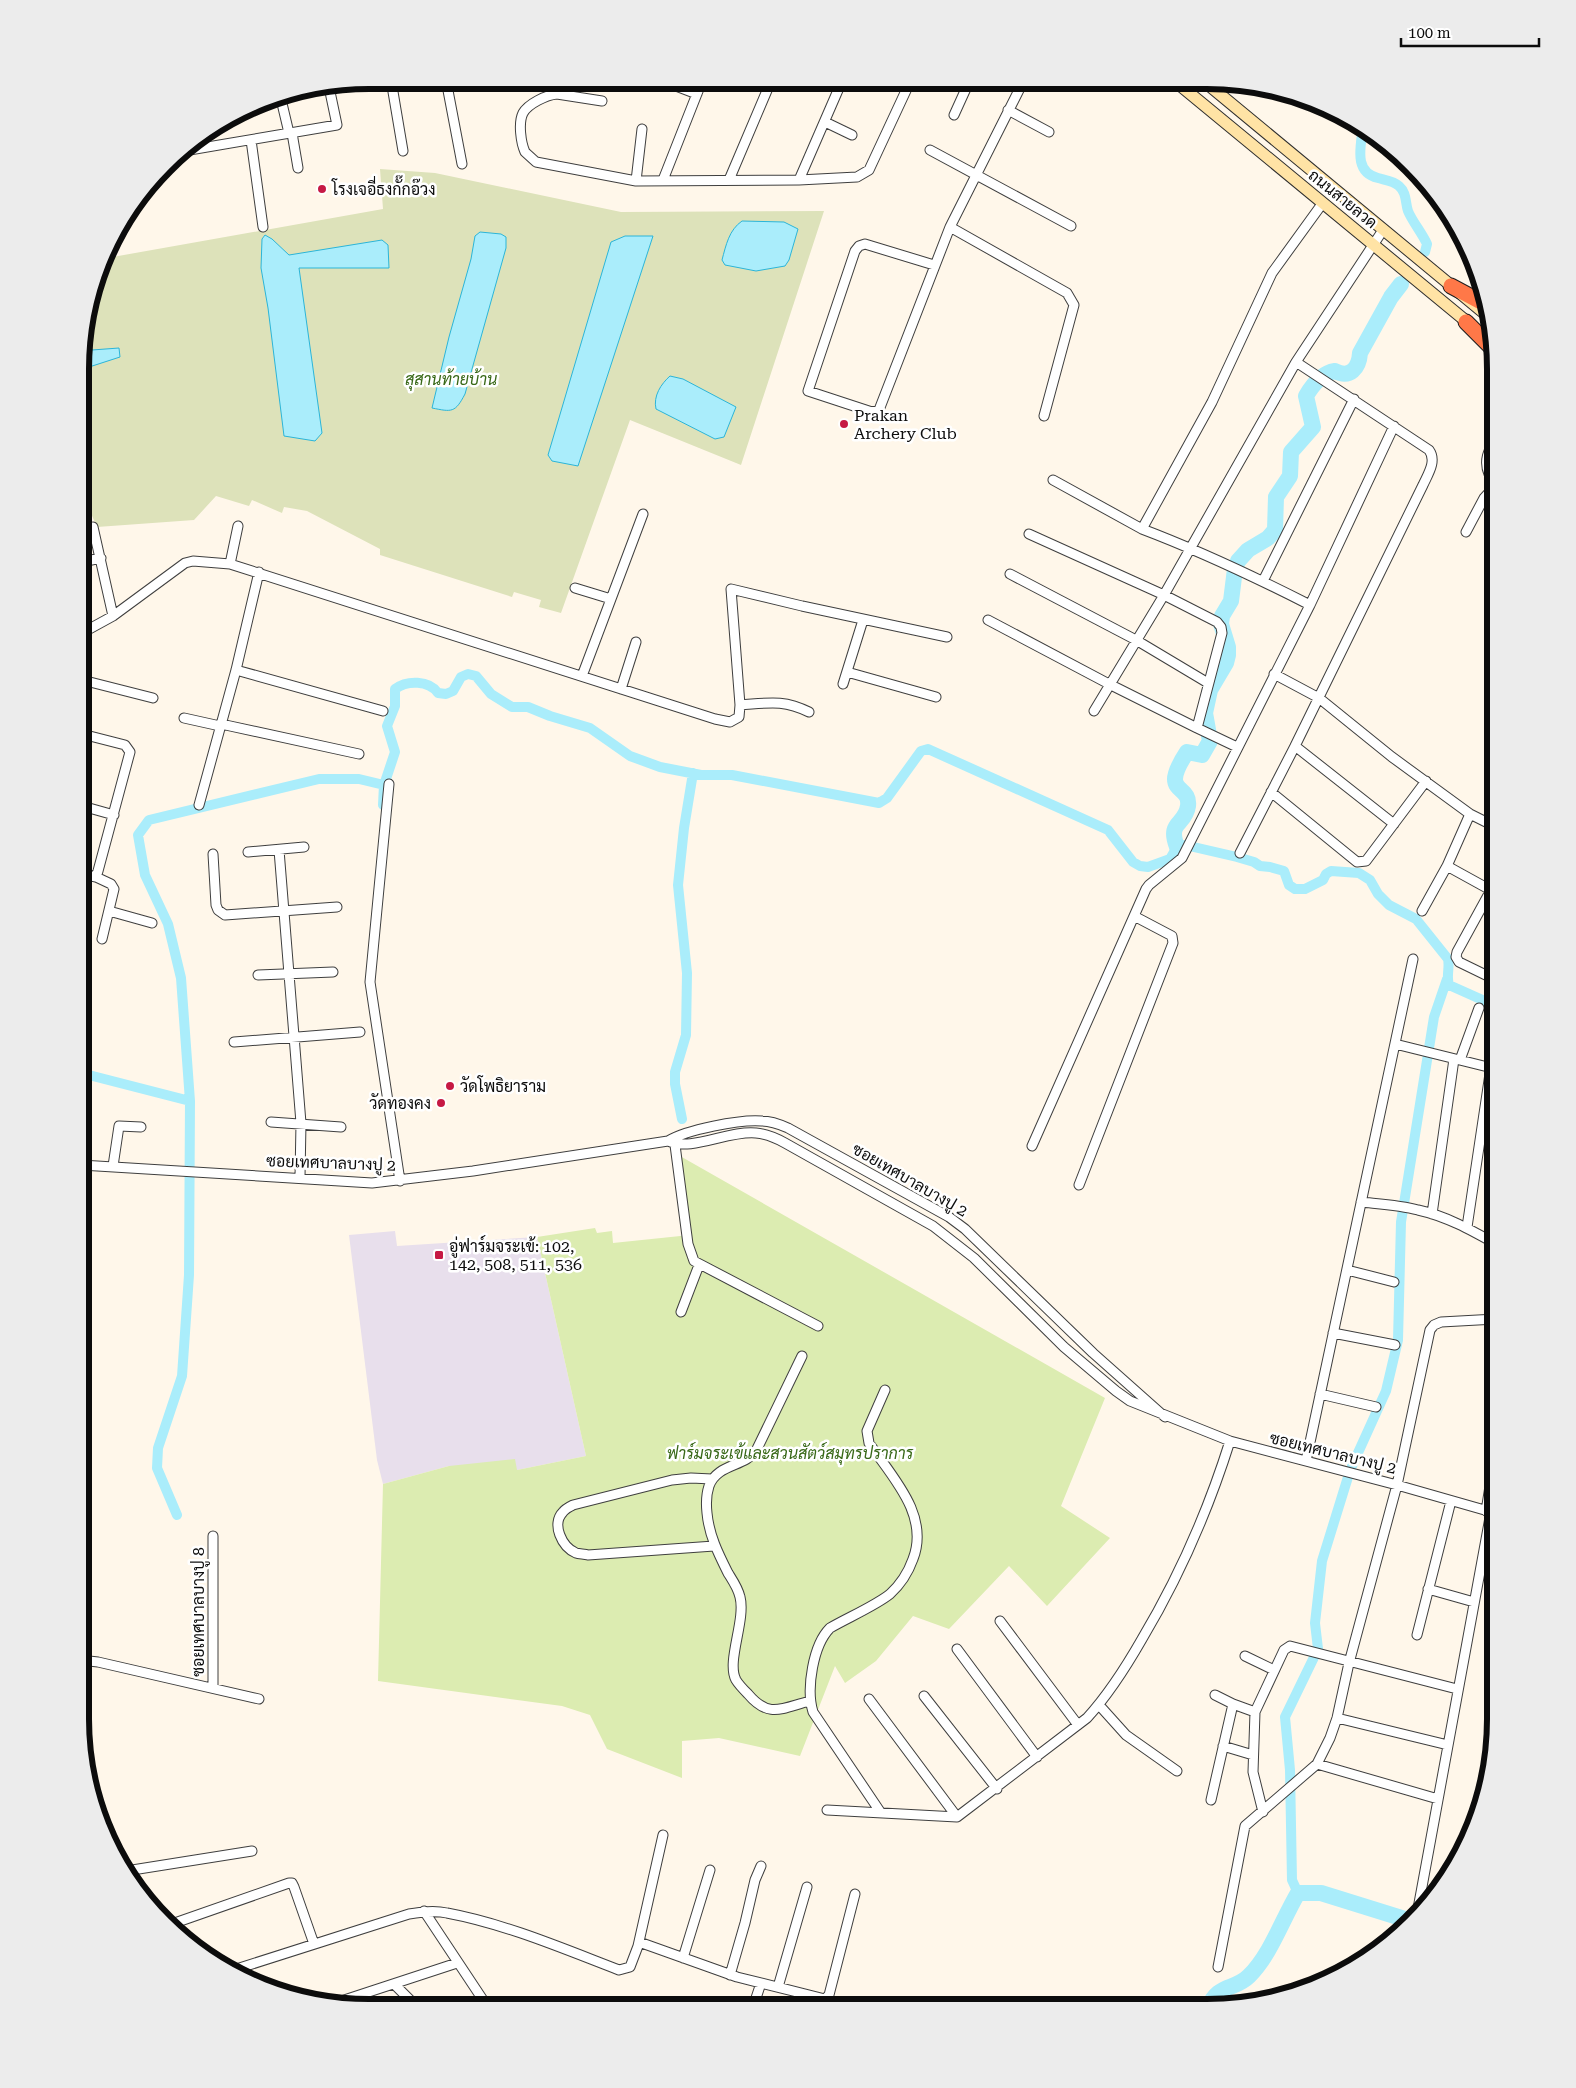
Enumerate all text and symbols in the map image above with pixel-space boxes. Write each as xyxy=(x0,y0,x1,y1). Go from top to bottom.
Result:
scale bar xyxy=(1401,15,1538,47)
text: 100 m xyxy=(1408,24,1451,42)
street label: ถนนสายลวด xyxy=(1305,166,1381,232)
place label: โรงเจอี่ธงกั๊กอ๊วง xyxy=(331,175,436,199)
marker: โรงเจอี่ธงกั๊กอ๊วง xyxy=(316,183,328,195)
park label: สุสานท้ายบ้าน xyxy=(405,368,497,391)
place label: Prakan Archery Club xyxy=(854,406,957,443)
marker: Prakan Archery Club xyxy=(838,418,850,430)
place label: วัดโพธิยาราม xyxy=(460,1075,546,1096)
marker: วัดโพธิยาราม xyxy=(444,1080,456,1092)
place label: วัดทองคง xyxy=(369,1093,431,1113)
marker: วัดทองคง xyxy=(435,1097,447,1109)
street label: ซอยเทศบาลบางปู 2 xyxy=(848,1139,971,1222)
street label: ซอยเทศบาลบางปู 2 xyxy=(266,1151,396,1177)
place label: อู่ฟาร์มจระเข้: 102, 142, 508, 511, 536 xyxy=(449,1234,582,1274)
marker: อู่ฟาร์มจระเข้: 102, 142, 508, 511, 536 xyxy=(433,1249,445,1261)
street label: ซอยเทศบาลบางปู 2 xyxy=(1267,1428,1398,1480)
park label: ฟาร์มจระเข้และสวนสัตว์สมุทรปราการ xyxy=(667,1441,915,1465)
street label: ซอยเทศบาลบางปู 8 xyxy=(189,1547,210,1677)

